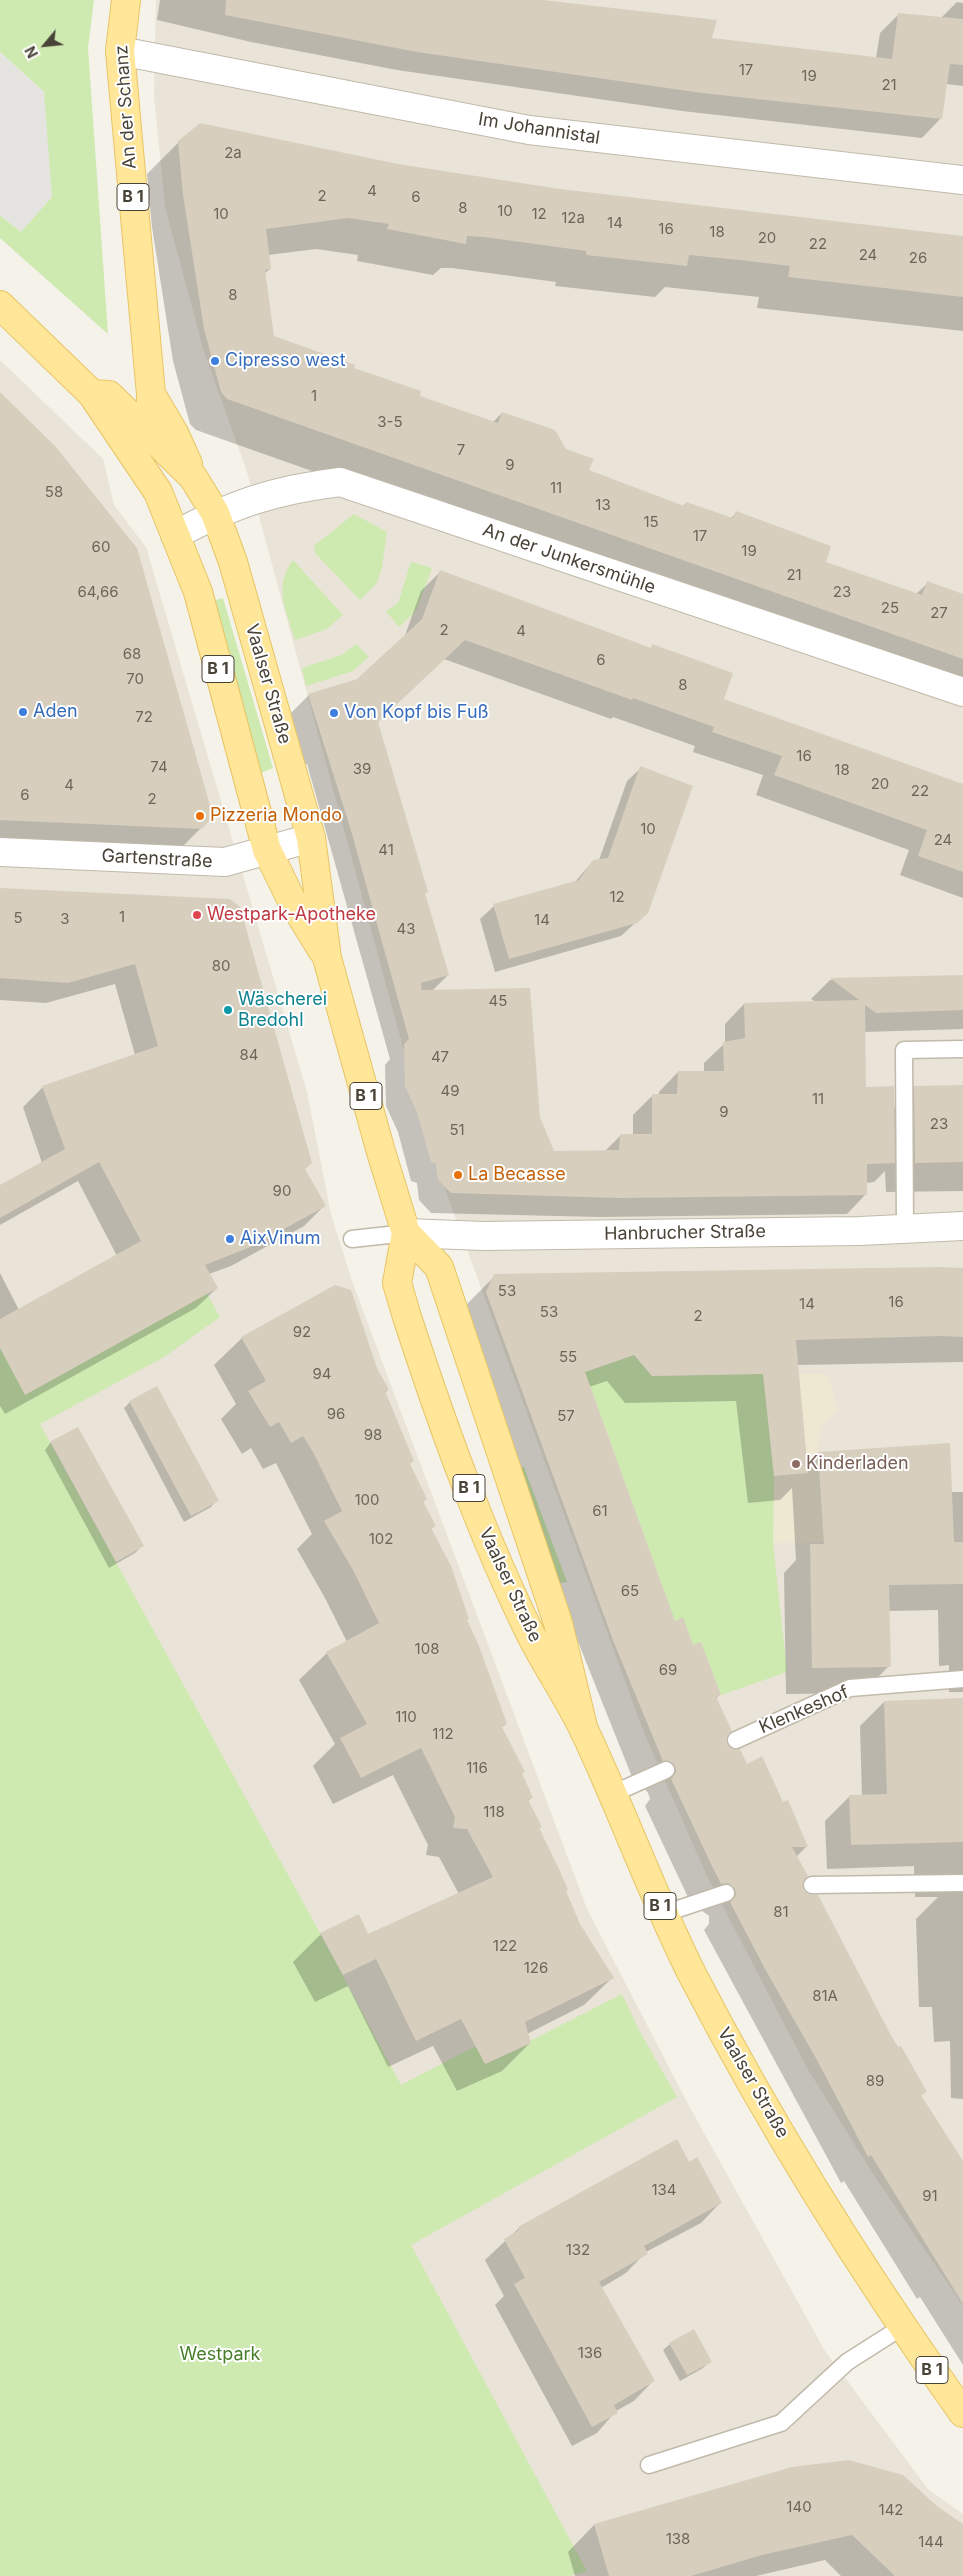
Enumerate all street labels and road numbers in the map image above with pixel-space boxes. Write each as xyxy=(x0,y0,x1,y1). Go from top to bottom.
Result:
street label: An der Schanz xyxy=(111,44,141,170)
street label: Im Johannistal xyxy=(477,109,601,149)
road number: B 1 xyxy=(117,183,149,210)
street label: An der Junkersmühle xyxy=(480,519,658,599)
street label: Vaalser Straße xyxy=(241,622,295,746)
road number: B 1 xyxy=(202,656,234,682)
street label: Gartenstraße xyxy=(101,845,213,873)
road number: B 1 xyxy=(350,1082,382,1110)
street label: Hanbrucher Straße xyxy=(604,1221,766,1245)
road number: B 1 xyxy=(453,1475,485,1502)
street label: Vaalser Straße xyxy=(474,1524,546,1646)
street label: Klenkeshof xyxy=(756,1681,852,1739)
road number: B 1 xyxy=(644,1892,676,1920)
street label: Vaalser Straße xyxy=(713,2024,793,2142)
road number: B 1 xyxy=(916,2356,948,2384)

